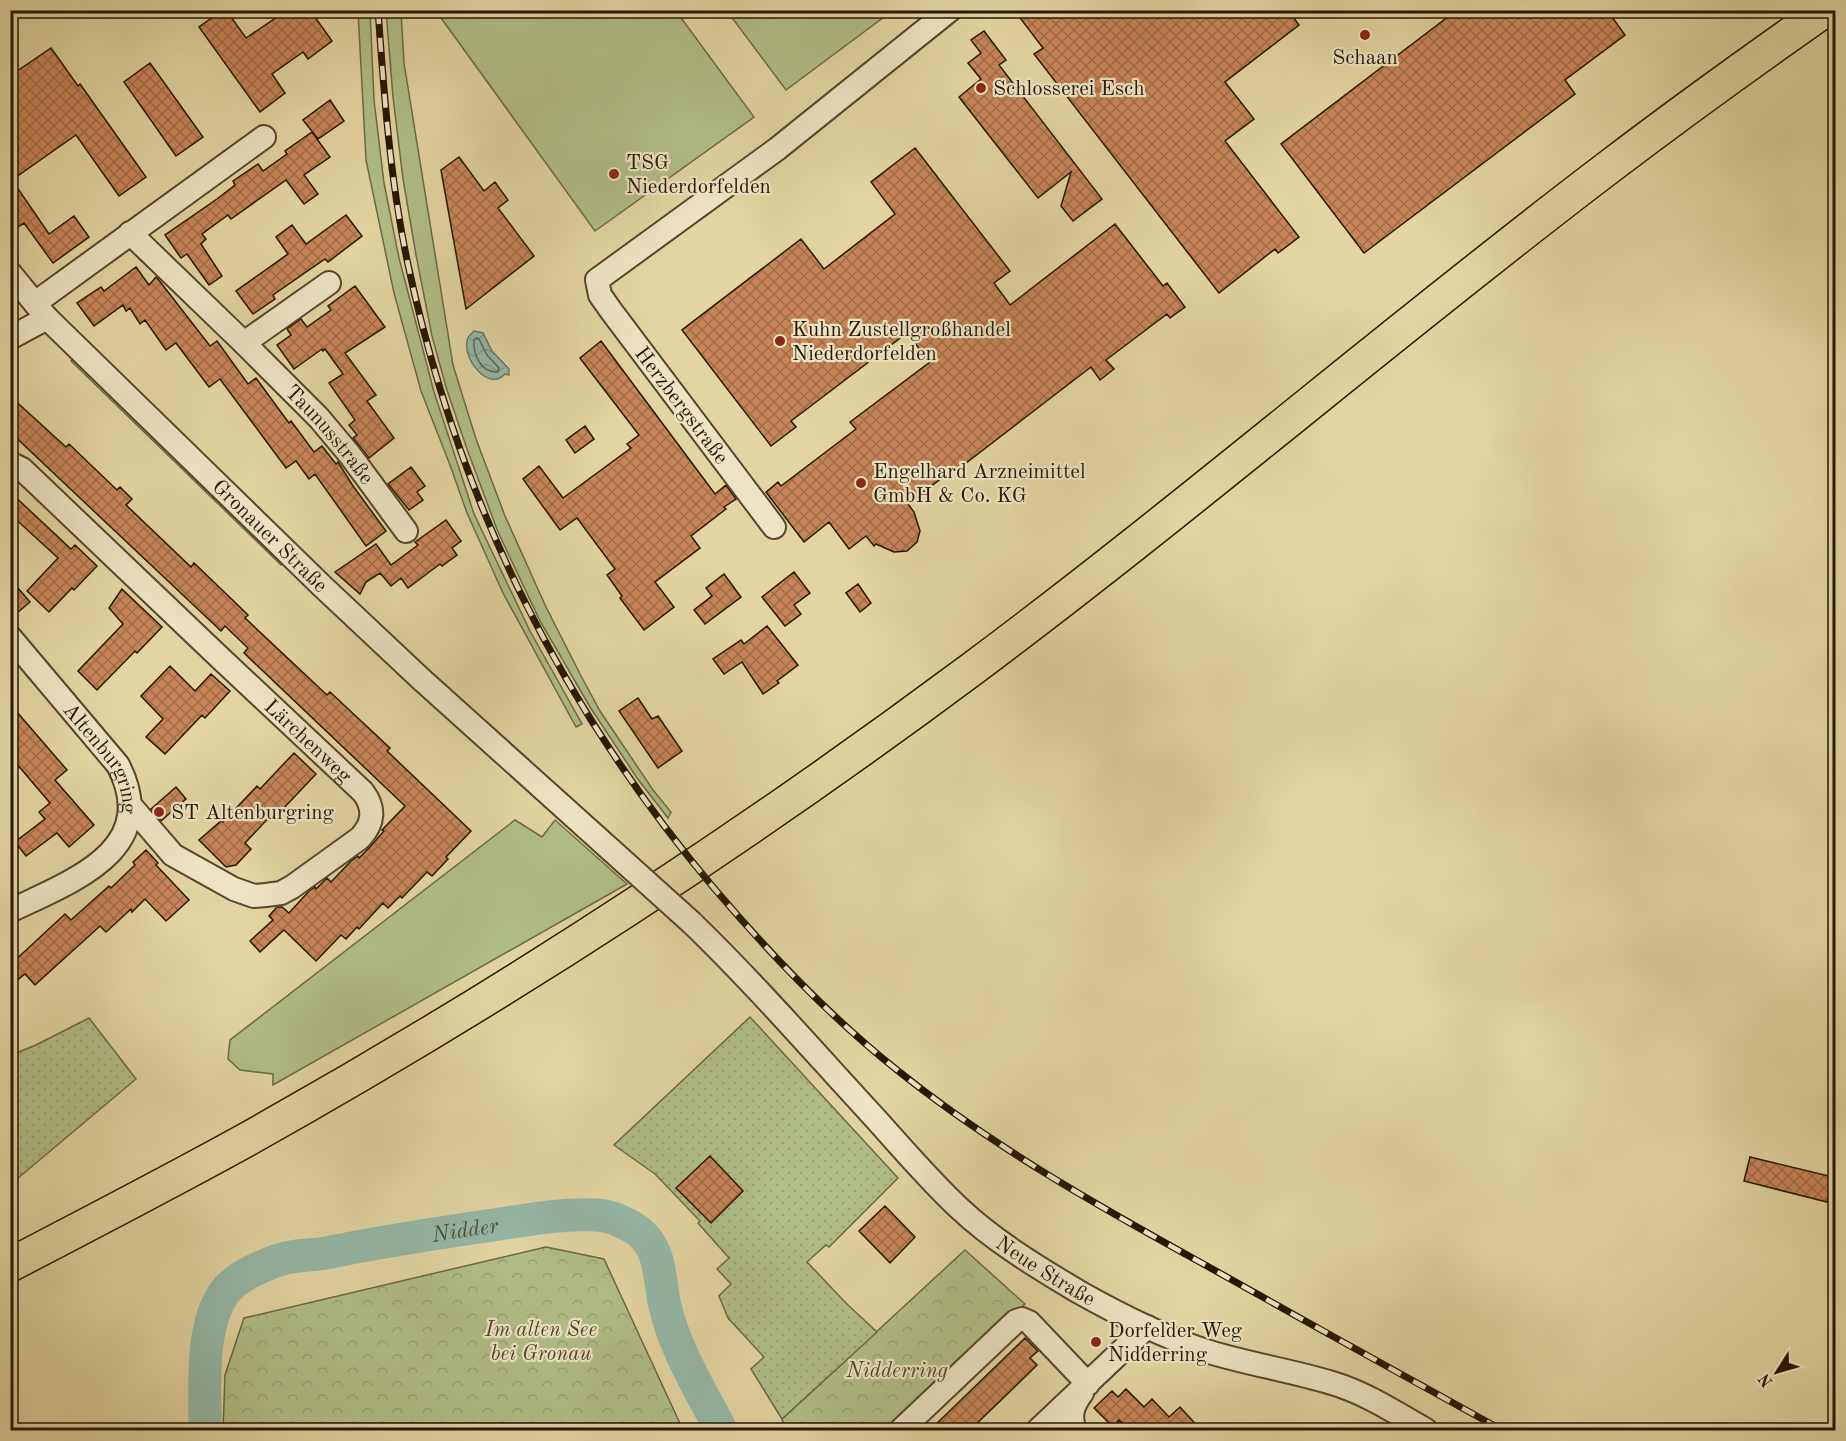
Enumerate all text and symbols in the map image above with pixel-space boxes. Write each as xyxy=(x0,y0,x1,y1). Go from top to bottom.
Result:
marker: Schaan xyxy=(1358,28,1372,42)
place label: Schaan xyxy=(1332,48,1398,69)
place label: Schlosserei Esch xyxy=(993,79,1145,100)
marker: Schlosserei Esch xyxy=(974,81,988,95)
place label: TSG Niederdorfelden xyxy=(626,153,771,198)
marker: TSG Niederdorfelden xyxy=(607,167,621,181)
place label: Kuhn Zustellgroßhandel Niederdorfelden xyxy=(792,320,1011,365)
marker: Kuhn Zustellgroßhandel Niederdorfelden xyxy=(773,334,787,348)
street label: Herzbergstraße xyxy=(630,343,731,468)
street label: Taunusstraße xyxy=(281,382,377,489)
place label: Engelhard Arzneimittel GmbH & Co. KG xyxy=(873,462,1086,507)
street label: Gronauer Straße xyxy=(208,476,331,597)
marker: Engelhard Arzneimittel GmbH & Co. KG xyxy=(854,476,868,490)
street label: Lärchenweg xyxy=(260,696,355,788)
street label: Altenburgring xyxy=(59,700,139,815)
place label: ST Altenburgring xyxy=(171,803,334,824)
marker: ST Altenburgring xyxy=(152,805,166,819)
water label: Nidder xyxy=(429,1215,500,1247)
street label: Neue Straße xyxy=(991,1233,1098,1311)
park label: Im alten See bei Gronau xyxy=(484,1320,597,1365)
place label: Dorfelder Weg Nidderring xyxy=(1108,1321,1243,1366)
marker: Dorfelder Weg Nidderring xyxy=(1089,1335,1103,1349)
north arrow xyxy=(1747,1342,1807,1402)
park label: Nidderring xyxy=(845,1361,948,1382)
text: N xyxy=(1756,1370,1777,1390)

